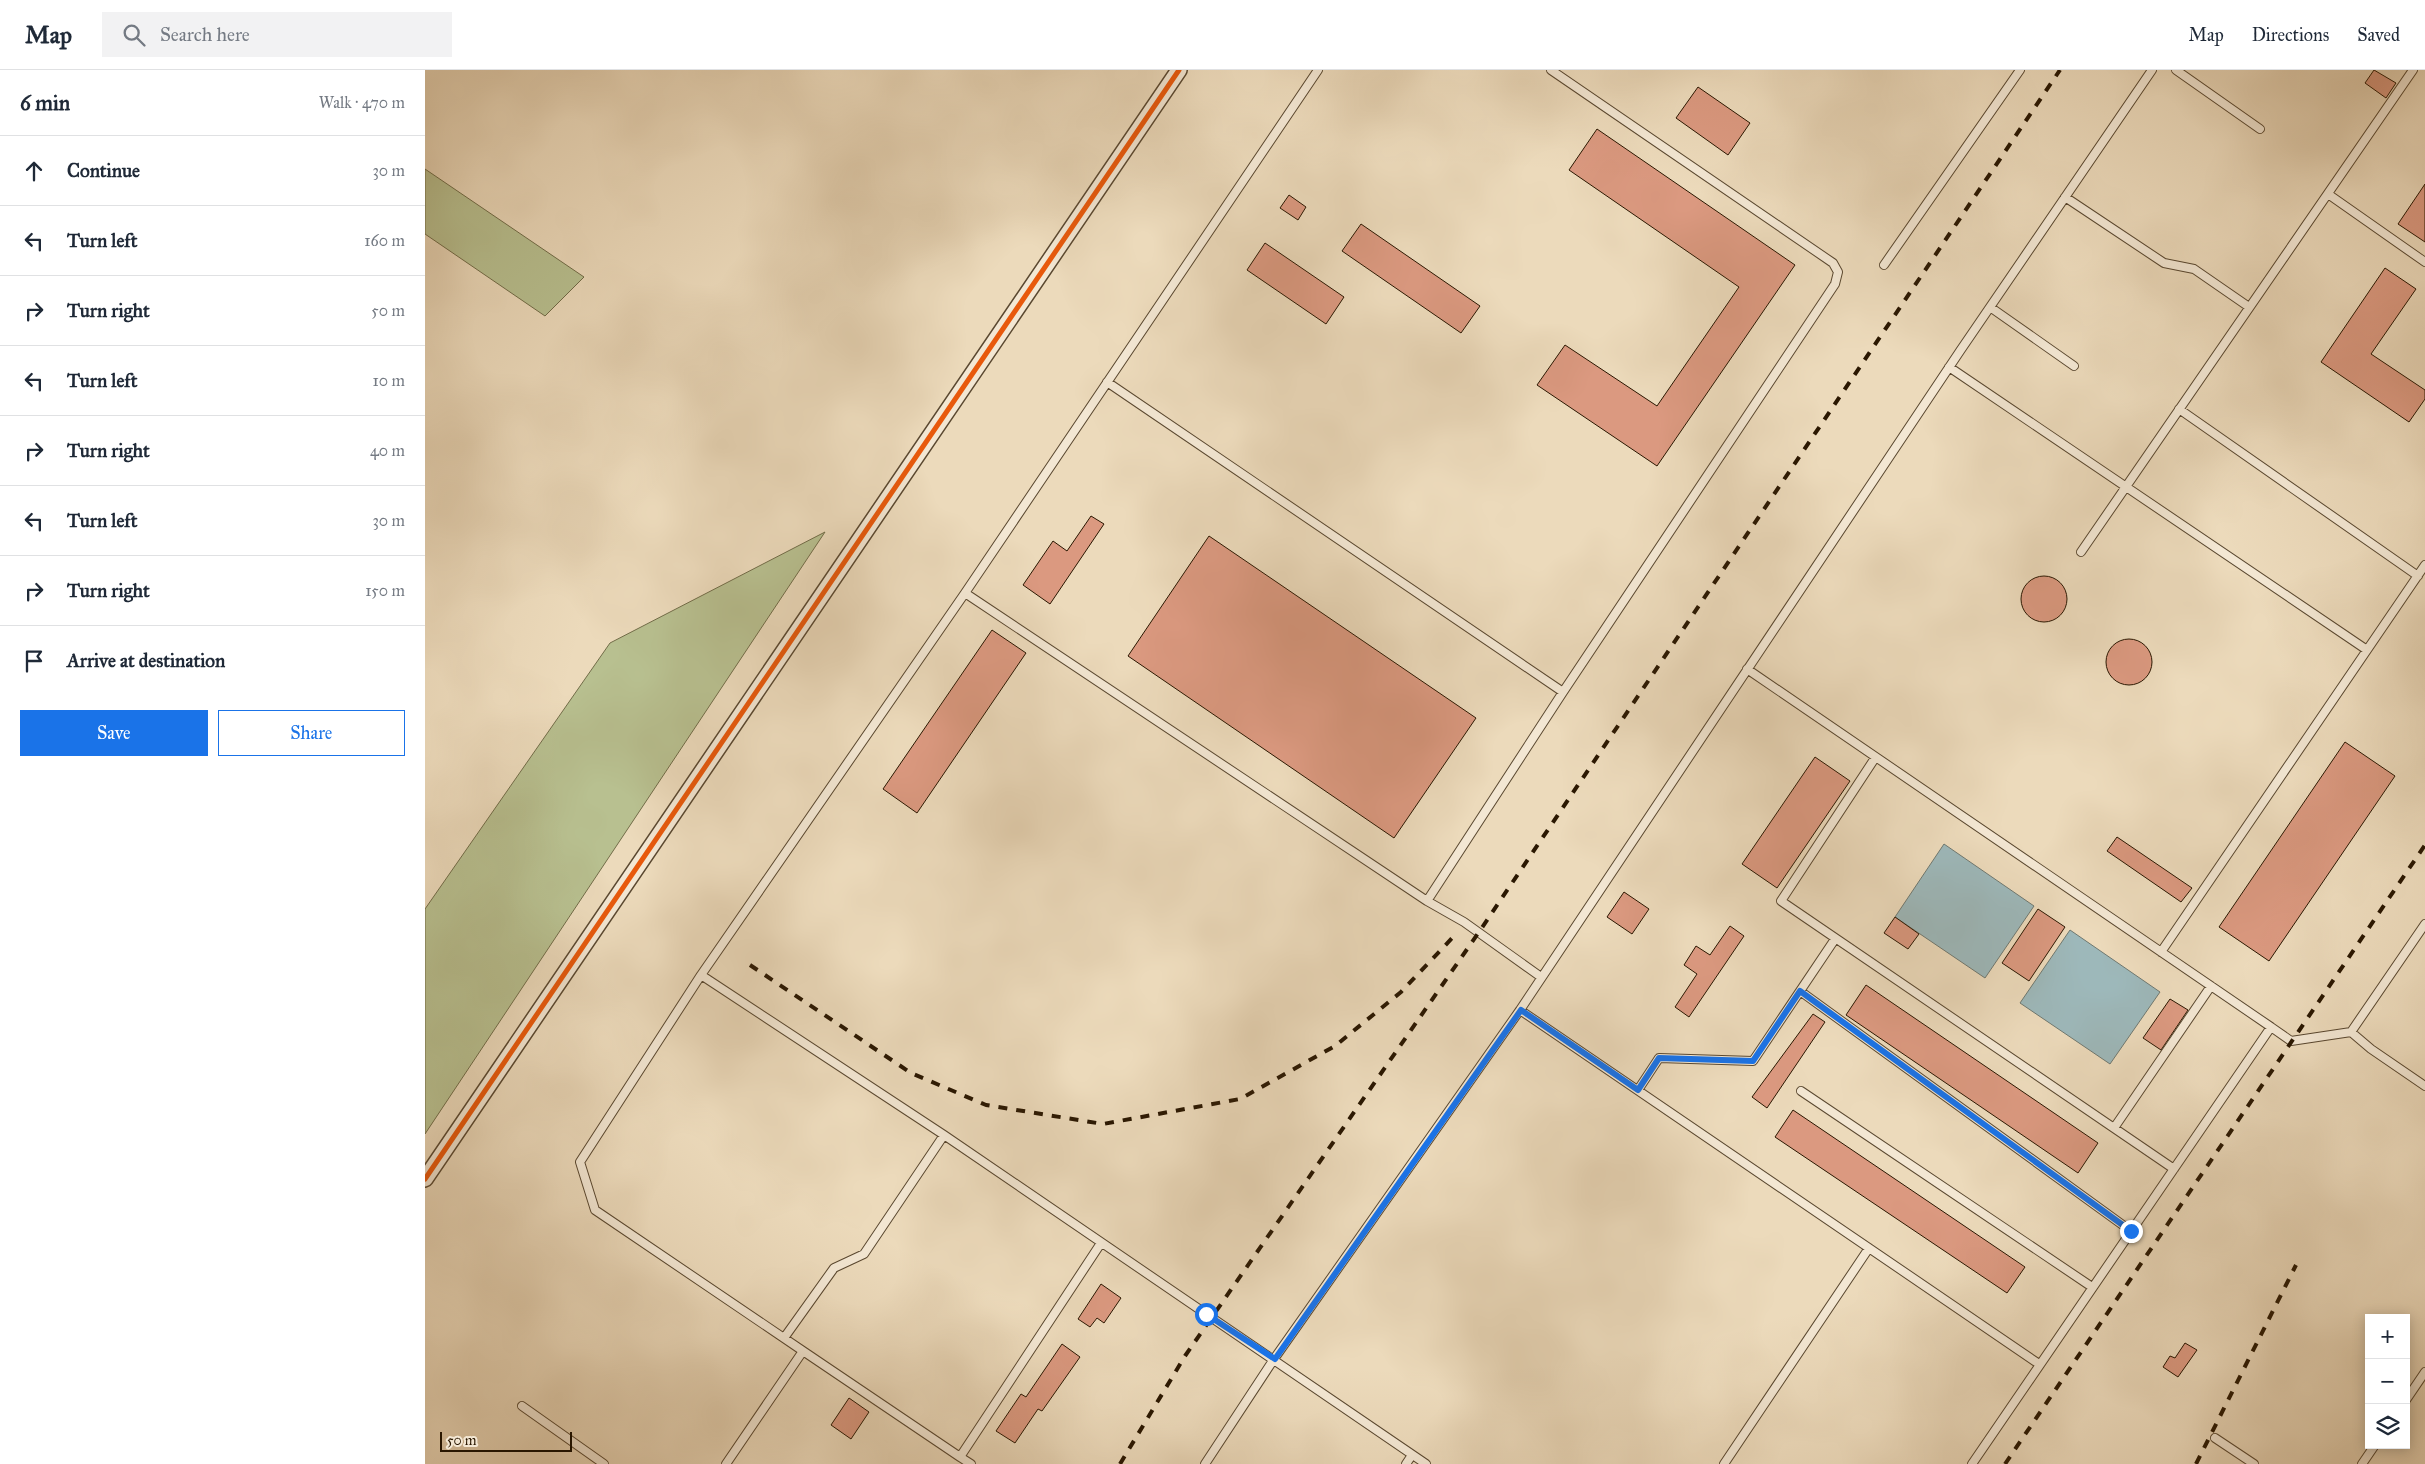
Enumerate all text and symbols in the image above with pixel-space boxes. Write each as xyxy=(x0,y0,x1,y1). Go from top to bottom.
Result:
search box xyxy=(102,12,452,57)
text: Map xyxy=(25,20,72,50)
icon: search xyxy=(120,21,148,49)
text: Search here xyxy=(160,23,250,46)
text: Map xyxy=(2188,24,2224,46)
text: Directions xyxy=(2252,24,2329,46)
text: Saved xyxy=(2357,24,2400,46)
text: 6 min xyxy=(20,90,70,116)
text: Walk · 470 m xyxy=(319,93,405,112)
icon: ahead xyxy=(20,157,48,185)
text: Continue xyxy=(67,159,140,182)
text: 30 m xyxy=(372,161,405,180)
icon: left xyxy=(20,227,48,255)
text: Turn left xyxy=(67,229,137,252)
text: 160 m xyxy=(364,231,405,250)
icon: right xyxy=(20,297,48,325)
text: Turn right xyxy=(67,299,150,322)
text: 50 m xyxy=(371,301,405,320)
icon: left xyxy=(20,367,48,395)
text: Turn left xyxy=(67,369,137,392)
text: 10 m xyxy=(373,371,405,390)
icon: right xyxy=(20,437,48,465)
text: Turn right xyxy=(67,439,150,462)
text: 40 m xyxy=(370,441,405,460)
icon: left xyxy=(20,507,48,535)
text: Turn left xyxy=(67,509,137,532)
text: 30 m xyxy=(372,511,405,530)
icon: right xyxy=(20,577,48,605)
text: Turn right xyxy=(67,579,150,602)
text: 150 m xyxy=(365,581,405,600)
icon: arrive xyxy=(20,647,48,675)
text: Arrive at destination xyxy=(67,649,225,672)
button: Save xyxy=(20,710,208,756)
button: Share xyxy=(218,710,405,756)
route end xyxy=(2120,1220,2143,1243)
route start xyxy=(1195,1303,1218,1326)
map controls xyxy=(2365,1314,2410,1449)
button: + xyxy=(2365,1314,2410,1359)
button: − xyxy=(2365,1359,2410,1404)
button: layers xyxy=(2365,1404,2410,1449)
scale bar xyxy=(440,1429,573,1452)
text: 50 m xyxy=(447,1432,476,1449)

